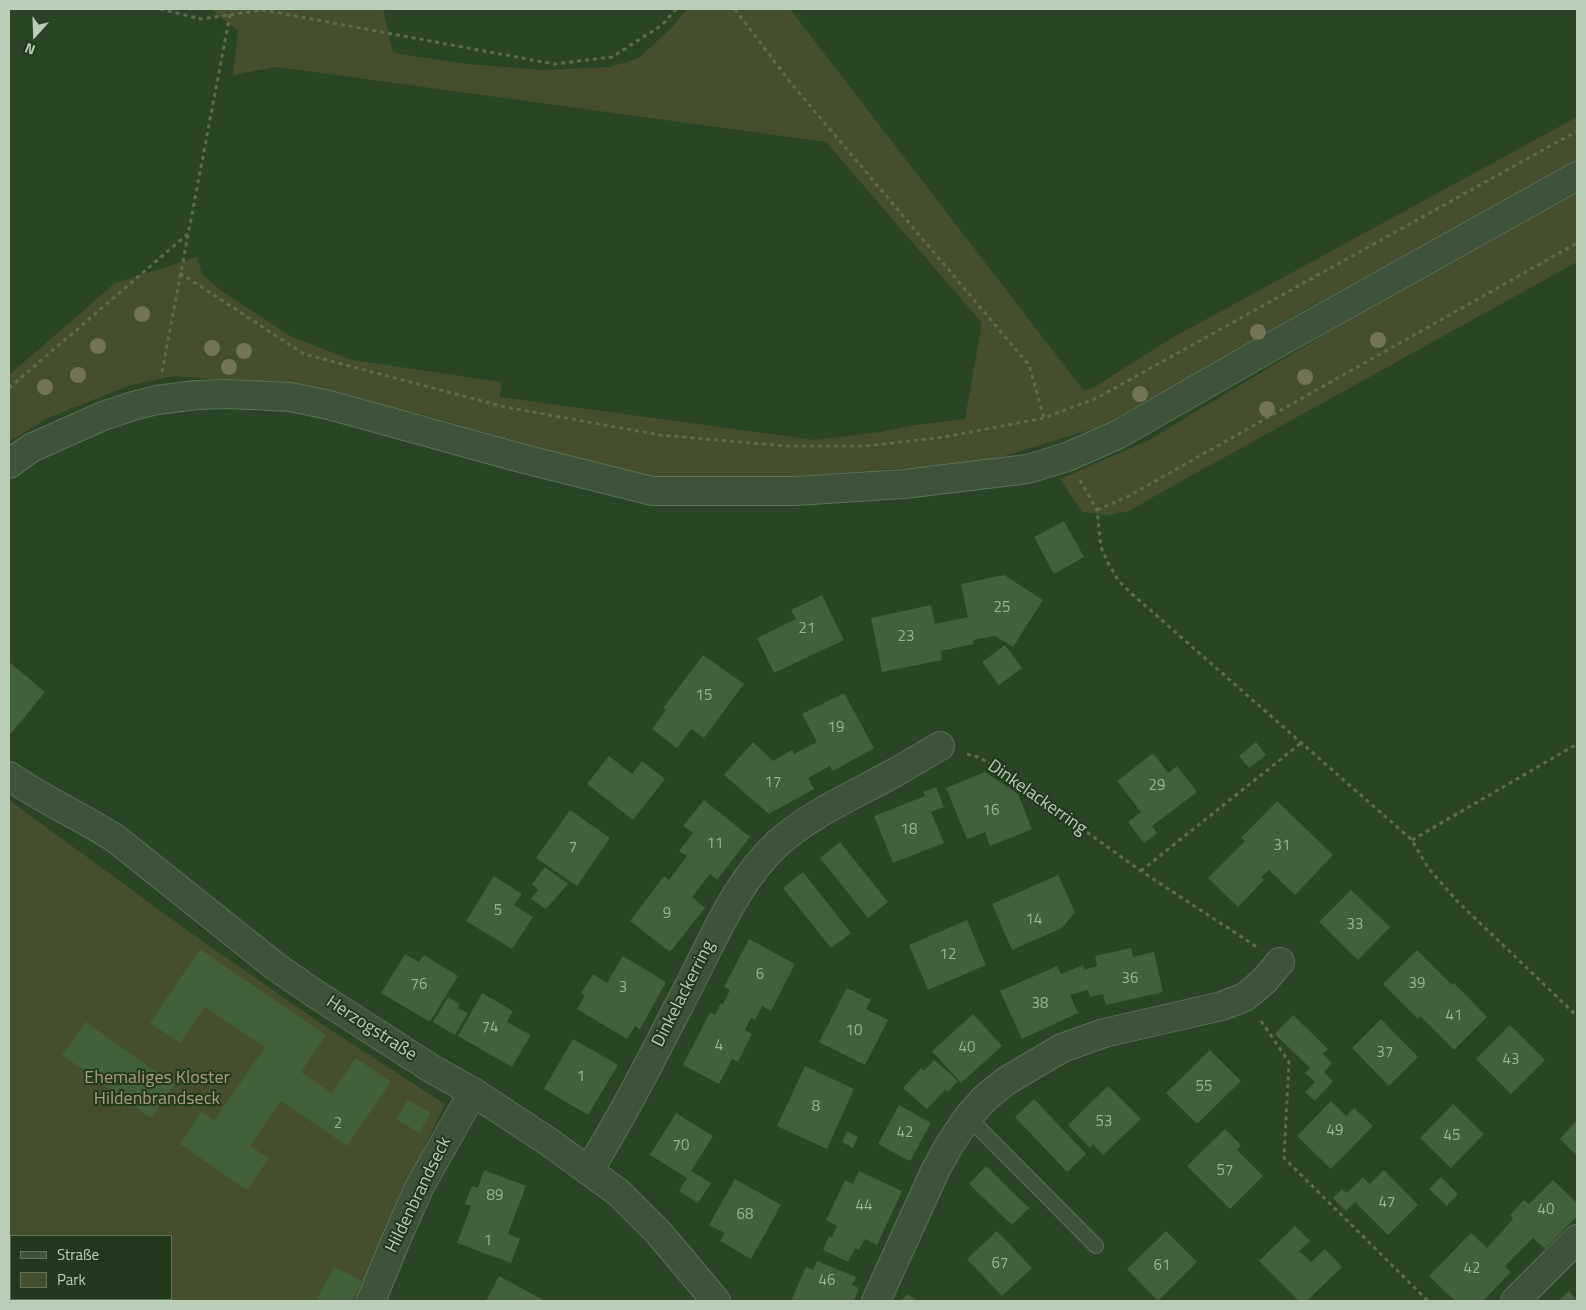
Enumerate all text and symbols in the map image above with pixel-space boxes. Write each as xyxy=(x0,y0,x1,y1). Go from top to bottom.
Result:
north arrow xyxy=(10,10,60,60)
text: N xyxy=(22,38,38,61)
house number: 25 xyxy=(994,599,1010,617)
house number: 21 xyxy=(799,620,815,638)
house number: 23 xyxy=(898,628,914,646)
house number: 15 xyxy=(696,687,712,705)
house number: 19 xyxy=(828,719,844,737)
street label: Dinkelackerring xyxy=(983,756,1091,840)
house number: 17 xyxy=(765,774,781,792)
house number: 29 xyxy=(1149,777,1165,795)
house number: 16 xyxy=(983,802,999,820)
house number: 18 xyxy=(901,821,917,839)
house number: 11 xyxy=(707,835,723,853)
house number: 31 xyxy=(1274,837,1290,855)
house number: 7 xyxy=(569,839,577,857)
house number: 5 xyxy=(494,902,502,920)
house number: 9 xyxy=(663,905,671,923)
house number: 14 xyxy=(1026,911,1042,929)
house number: 33 xyxy=(1347,916,1363,934)
street label: Dinkelackerring xyxy=(648,937,720,1051)
house number: 12 xyxy=(940,946,956,964)
house number: 6 xyxy=(756,966,764,984)
house number: 36 xyxy=(1122,970,1138,988)
house number: 39 xyxy=(1409,975,1425,993)
house number: 76 xyxy=(411,976,427,994)
house number: 3 xyxy=(619,979,627,997)
street label: Herzogstraße xyxy=(322,992,420,1066)
house number: 38 xyxy=(1032,995,1048,1013)
house number: 41 xyxy=(1446,1007,1462,1025)
house number: 74 xyxy=(482,1019,498,1037)
house number: 10 xyxy=(846,1022,862,1040)
house number: 4 xyxy=(715,1037,723,1055)
house number: 40 xyxy=(959,1039,975,1057)
house number: 37 xyxy=(1377,1044,1393,1062)
house number: 43 xyxy=(1503,1051,1519,1069)
park label: Ehemaliges Kloster Hildenbrandseck xyxy=(84,1068,230,1110)
house number: 1 xyxy=(577,1068,585,1086)
house number: 55 xyxy=(1196,1078,1212,1096)
house number: 8 xyxy=(812,1098,820,1116)
house number: 53 xyxy=(1096,1113,1112,1131)
house number: 2 xyxy=(334,1115,342,1133)
house number: 49 xyxy=(1327,1122,1343,1140)
house number: 42 xyxy=(897,1124,913,1142)
house number: 45 xyxy=(1444,1127,1460,1145)
street label: Hildenbrandseck xyxy=(382,1133,456,1257)
house number: 70 xyxy=(673,1137,689,1155)
house number: 57 xyxy=(1217,1162,1233,1180)
house number: 89 xyxy=(487,1187,503,1205)
house number: 47 xyxy=(1379,1194,1395,1212)
house number: 44 xyxy=(856,1197,872,1215)
house number: 40 xyxy=(1538,1201,1554,1219)
house number: 68 xyxy=(737,1206,753,1224)
house number: 1 xyxy=(484,1232,492,1250)
legend xyxy=(10,1235,172,1300)
text: Straße xyxy=(57,1243,99,1266)
house number: 67 xyxy=(992,1255,1008,1273)
house number: 61 xyxy=(1154,1257,1170,1275)
house number: 42 xyxy=(1464,1260,1480,1278)
text: Park xyxy=(57,1268,86,1291)
house number: 46 xyxy=(819,1272,835,1290)

